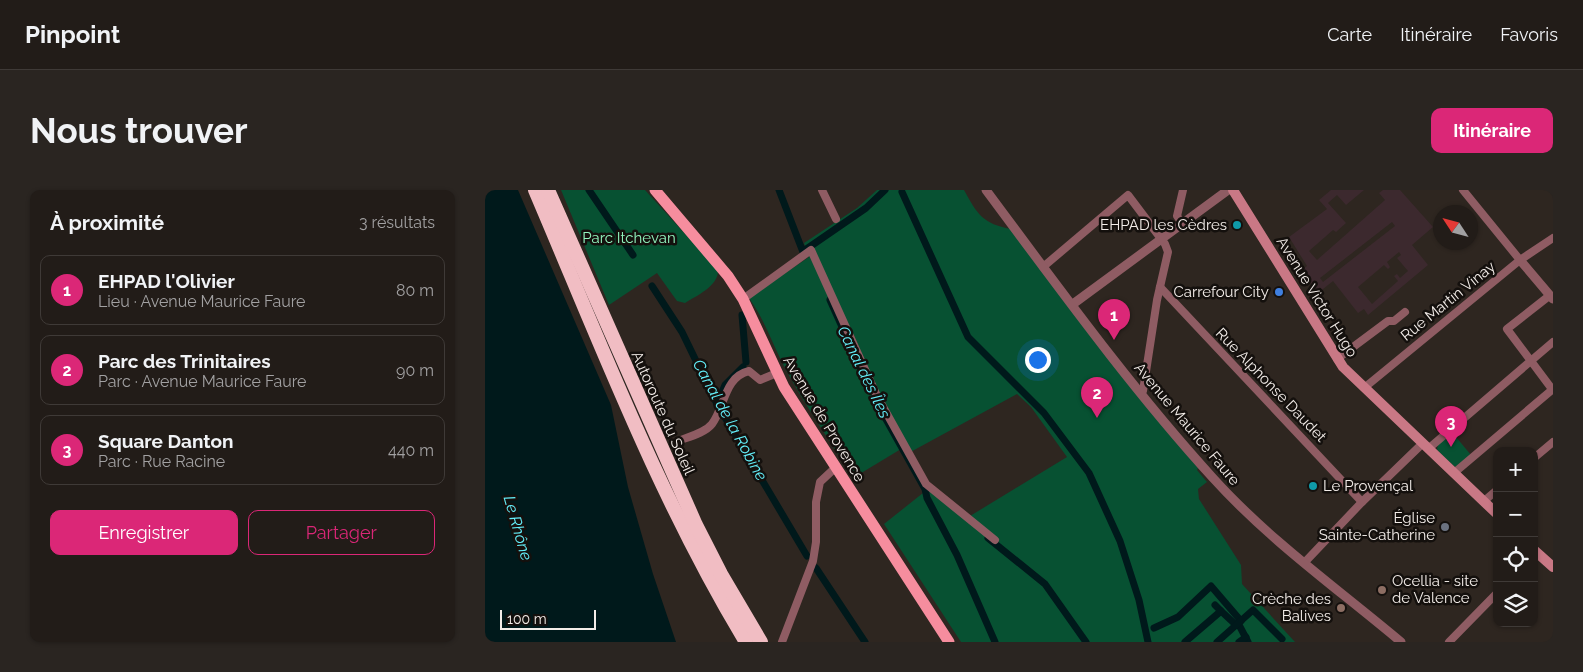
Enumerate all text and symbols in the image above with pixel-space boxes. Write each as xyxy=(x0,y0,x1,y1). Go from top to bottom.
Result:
text: Pinpoint xyxy=(25,20,120,49)
text: Carte xyxy=(1327,24,1372,45)
text: Itinéraire xyxy=(1400,24,1472,45)
text: Favoris xyxy=(1500,24,1558,45)
button: Itinéraire xyxy=(1431,108,1553,153)
text: Nous trouver xyxy=(30,110,248,151)
north arrow xyxy=(1433,205,1478,250)
text: À proximité xyxy=(50,210,164,235)
text: 3 résultats xyxy=(359,213,435,232)
place label: EHPAD les Cèdres xyxy=(1100,216,1227,234)
marker: EHPAD les Cèdres xyxy=(1231,219,1243,231)
park label: Parc Itchevan xyxy=(582,229,676,247)
street label: Avenue Victor Hugo xyxy=(1273,234,1361,361)
street label: Rue Martin Vinay xyxy=(1397,257,1499,345)
text: EHPAD l'Olivier xyxy=(98,270,235,292)
text: 1 xyxy=(63,281,71,300)
text: 80 m xyxy=(396,281,434,300)
place label: Carrefour City xyxy=(1174,283,1269,301)
marker: Carrefour City xyxy=(1273,286,1285,298)
text: Lieu · Avenue Maurice Faure xyxy=(98,292,305,311)
pin: 1 xyxy=(1098,299,1130,340)
water label: Canal des Îles xyxy=(834,322,896,422)
street label: Rue Alphonse Daudet xyxy=(1212,324,1330,446)
your location xyxy=(1025,347,1051,373)
street label: Autoroute du Soleil xyxy=(628,348,699,478)
text: Parc des Trinitaires xyxy=(98,350,271,372)
street label: Avenue de Provence xyxy=(779,353,869,485)
water label: Canal de la Robine xyxy=(689,356,771,484)
street label: Avenue Maurice Faure xyxy=(1130,359,1244,489)
text: 2 xyxy=(62,361,72,380)
text: 90 m xyxy=(396,361,434,380)
text: Parc · Avenue Maurice Faure xyxy=(98,372,306,391)
pin: 2 xyxy=(1081,377,1113,418)
pin: 3 xyxy=(1435,406,1467,447)
text: Square Danton xyxy=(98,430,234,452)
text: 3 xyxy=(63,441,71,460)
text: 440 m xyxy=(388,441,434,460)
map controls xyxy=(1493,447,1538,627)
button: + xyxy=(1493,447,1538,492)
text: Parc · Rue Racine xyxy=(98,452,225,471)
place label: Le Provençal xyxy=(1323,477,1414,495)
marker: Le Provençal xyxy=(1307,480,1319,492)
button: − xyxy=(1493,492,1538,537)
water label: Le Rhône xyxy=(500,493,536,563)
place label: Église Sainte-Catherine xyxy=(1319,509,1435,544)
button: Enregistrer xyxy=(50,510,238,555)
button: Partager xyxy=(248,510,435,555)
marker: Église Sainte-Catherine xyxy=(1439,521,1451,533)
button: locate xyxy=(1493,537,1538,582)
place label: Ocellia - site de Valence xyxy=(1392,572,1478,607)
button: layers xyxy=(1493,582,1538,627)
marker: Ocellia - site de Valence xyxy=(1376,584,1388,596)
place label: Crèche des Balives xyxy=(1252,590,1331,625)
marker: Crèche des Balives xyxy=(1335,602,1347,614)
scale bar xyxy=(500,607,596,630)
text: 100 m xyxy=(507,611,547,627)

